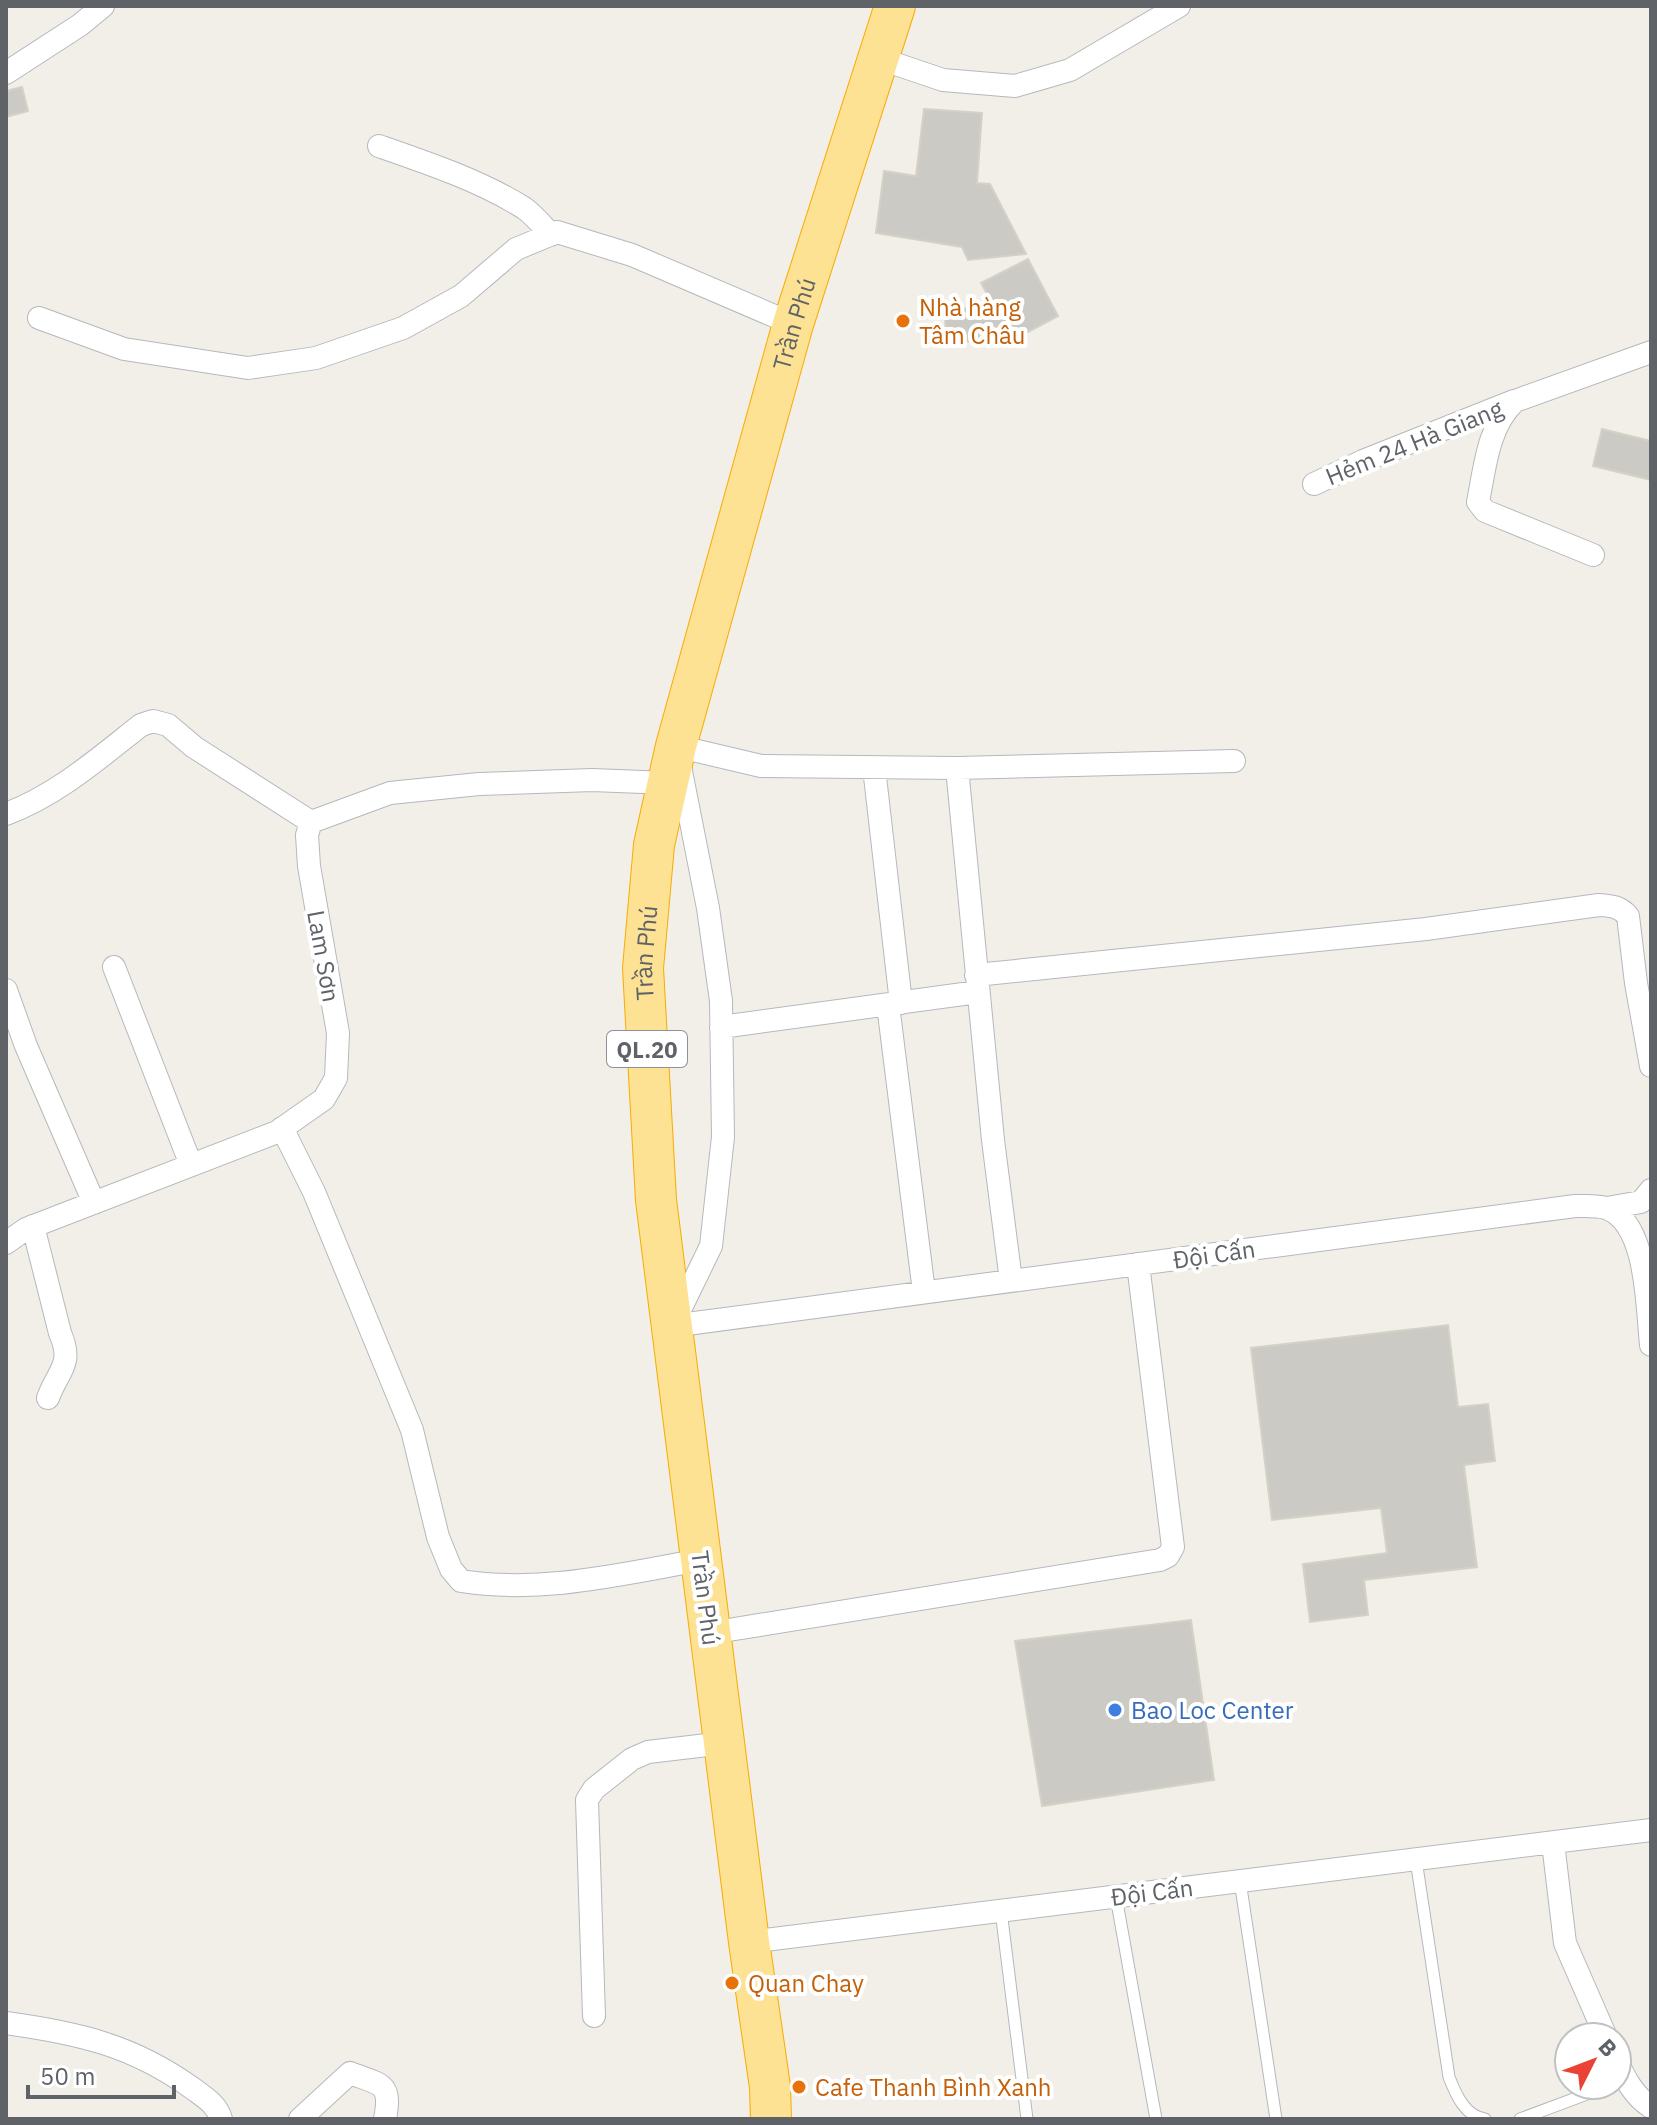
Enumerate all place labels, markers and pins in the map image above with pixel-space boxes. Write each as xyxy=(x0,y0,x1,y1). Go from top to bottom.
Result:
place label: Nhà hàng Tâm Châu xyxy=(919,291,1025,351)
marker: Nhà hàng Tâm Châu xyxy=(894,312,912,330)
place label: Bao Loc Center xyxy=(1131,1694,1294,1726)
marker: Bao Loc Center xyxy=(1106,1701,1124,1719)
place label: Quan Chay xyxy=(748,1967,864,1999)
marker: Quan Chay xyxy=(723,1974,741,1992)
place label: Cafe Thanh Bình Xanh xyxy=(815,2071,1052,2103)
marker: Cafe Thanh Bình Xanh xyxy=(790,2078,808,2096)

